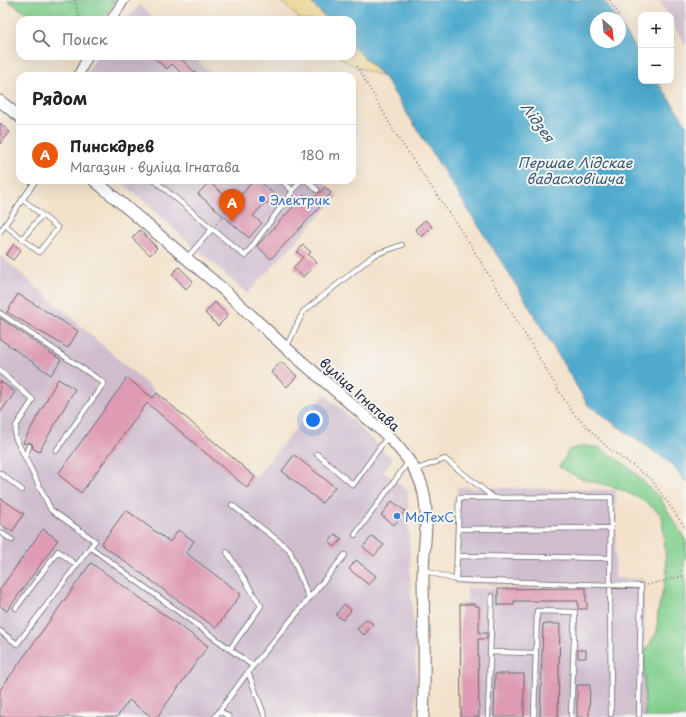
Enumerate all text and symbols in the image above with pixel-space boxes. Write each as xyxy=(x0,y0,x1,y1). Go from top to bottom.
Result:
north arrow xyxy=(590,12,626,48)
map controls xyxy=(638,12,674,84)
button: + xyxy=(638,12,674,48)
search box xyxy=(16,16,356,60)
icon: search xyxy=(30,27,52,49)
text: Поиск xyxy=(62,27,108,50)
button: − xyxy=(638,48,674,84)
text: Рядом xyxy=(32,85,87,111)
water label: Лідзея xyxy=(516,98,561,148)
text: Пинскдрев xyxy=(70,134,154,157)
text: A xyxy=(40,145,50,164)
text: 180 m xyxy=(301,145,340,164)
water label: Першае Лідскае вадасховішча xyxy=(518,152,634,189)
text: Магазин · вуліца Ігнатава xyxy=(70,157,240,176)
pin: A xyxy=(219,189,245,222)
place label: Электрик xyxy=(270,190,330,209)
marker: Электрик xyxy=(257,194,267,204)
street label: вуліца Ігнатава xyxy=(316,353,405,436)
your location xyxy=(303,410,323,430)
place label: MoTexC xyxy=(405,507,454,526)
marker: MoTexC xyxy=(392,511,402,521)

